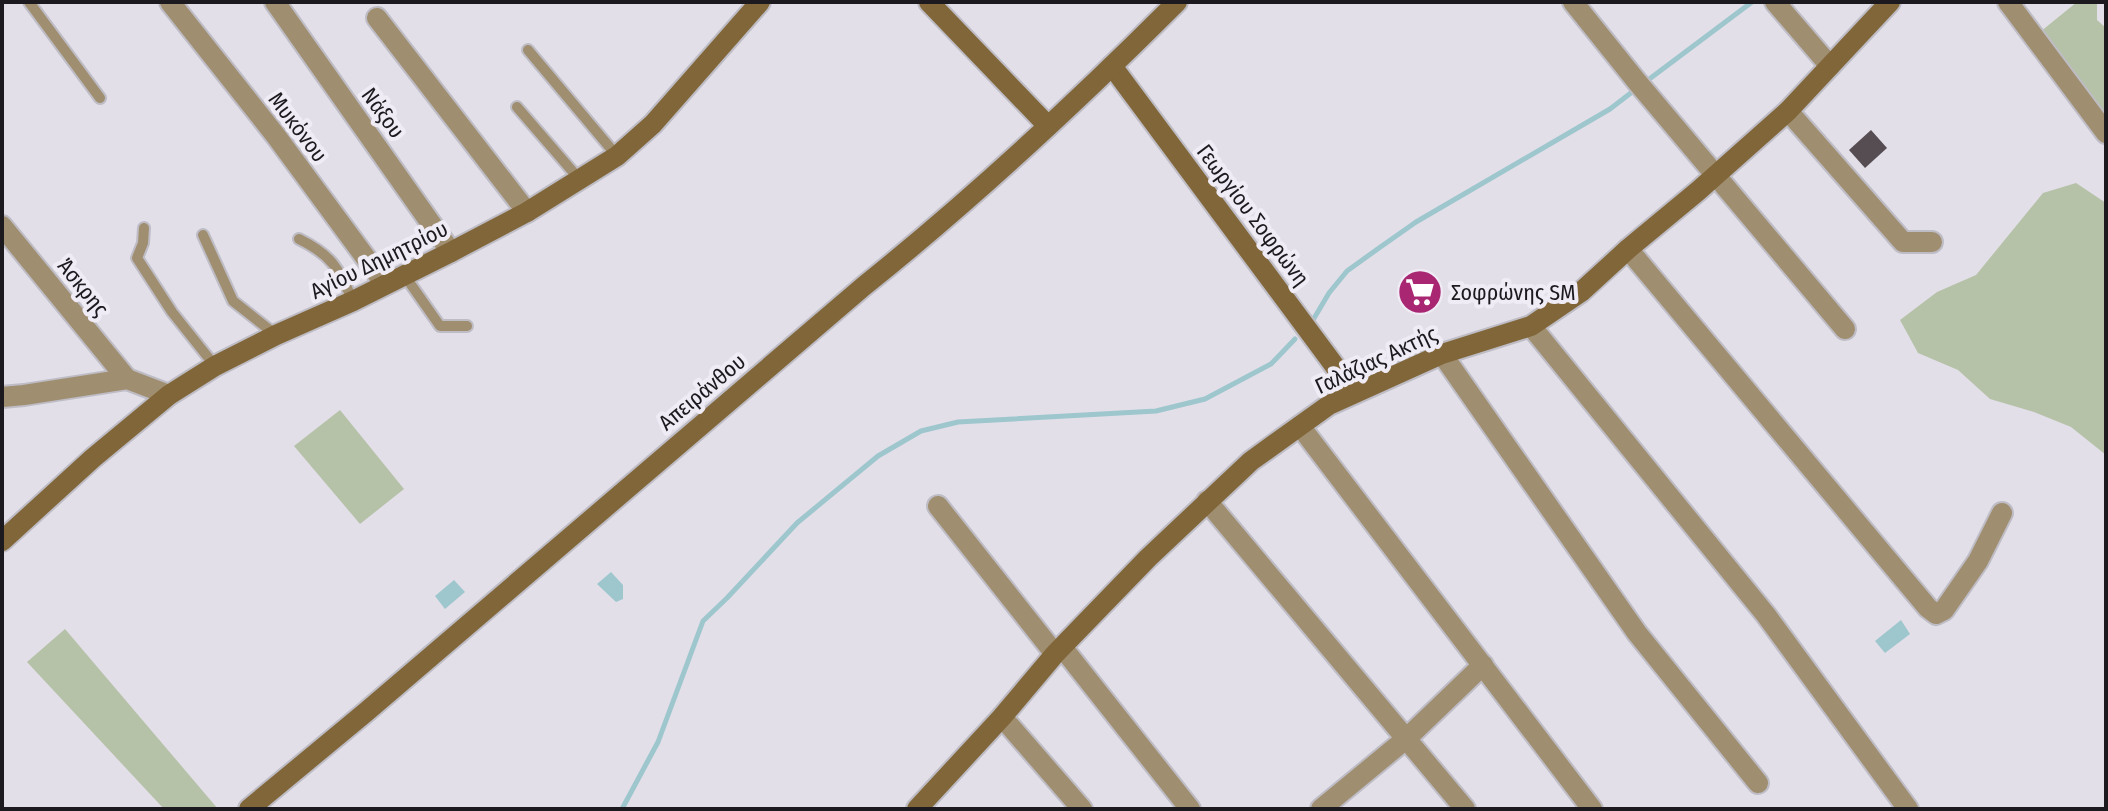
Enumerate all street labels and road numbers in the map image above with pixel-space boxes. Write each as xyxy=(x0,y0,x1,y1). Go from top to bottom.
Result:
street label: Νάξου xyxy=(356,83,410,143)
street label: Μυκόνου xyxy=(263,87,333,167)
street label: Γεωργίου Σοφρώνη xyxy=(1191,139,1315,291)
street label: Αγίου Δημητρίου xyxy=(306,215,452,305)
street label: Άσκρης xyxy=(51,253,115,321)
street label: Γαλάζιας Ακτής xyxy=(1311,320,1441,400)
street label: Απειράνθου xyxy=(653,348,751,436)

